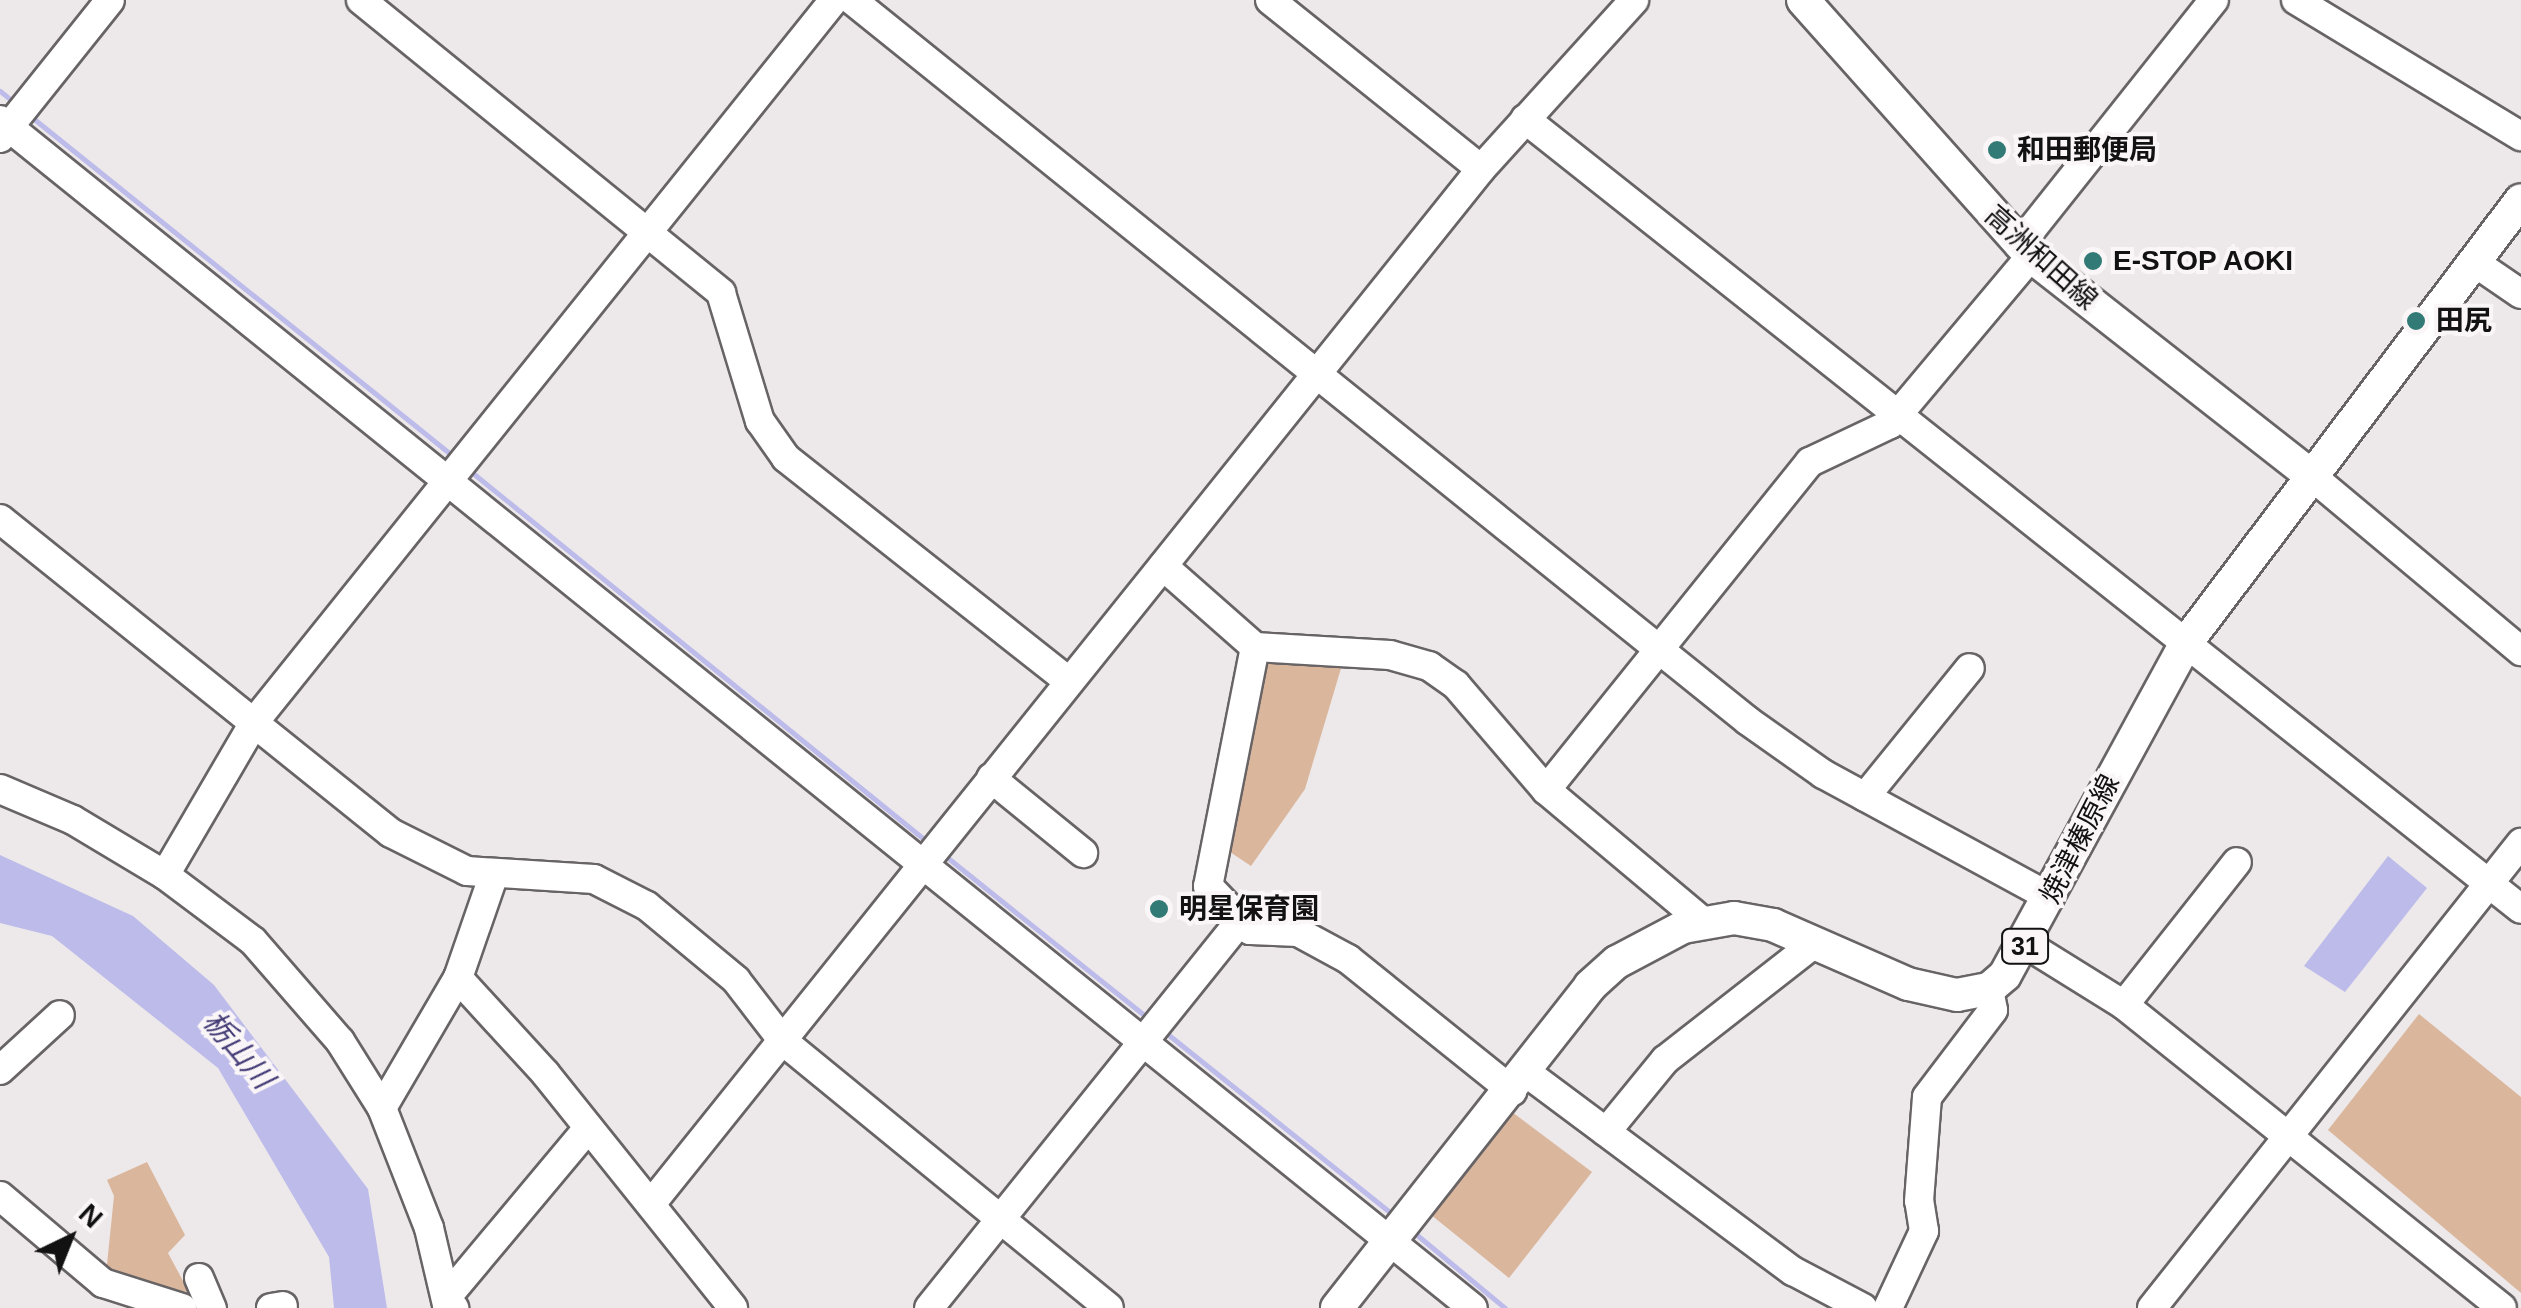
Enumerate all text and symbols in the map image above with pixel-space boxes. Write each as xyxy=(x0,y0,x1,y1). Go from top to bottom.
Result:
place label: 和田郵便局 xyxy=(2017,133,2157,167)
marker: 和田郵便局 xyxy=(1986,139,2008,161)
street label: 高洲和田線 xyxy=(1978,199,2104,317)
place label: E-STOP AOKI xyxy=(2113,244,2295,278)
marker: E-STOP AOKI xyxy=(2082,250,2104,272)
place label: 田尻 xyxy=(2436,304,2492,338)
marker: 田尻 xyxy=(2405,310,2427,332)
street label: 焼津榛原線 xyxy=(2033,769,2127,909)
place label: 明星保育園 xyxy=(1179,892,1319,926)
marker: 明星保育園 xyxy=(1148,898,1170,920)
road number: 31 xyxy=(2000,926,2050,966)
water label: 栃山川 xyxy=(195,1004,281,1096)
north arrow xyxy=(20,1188,120,1288)
text: N xyxy=(73,1197,109,1234)

